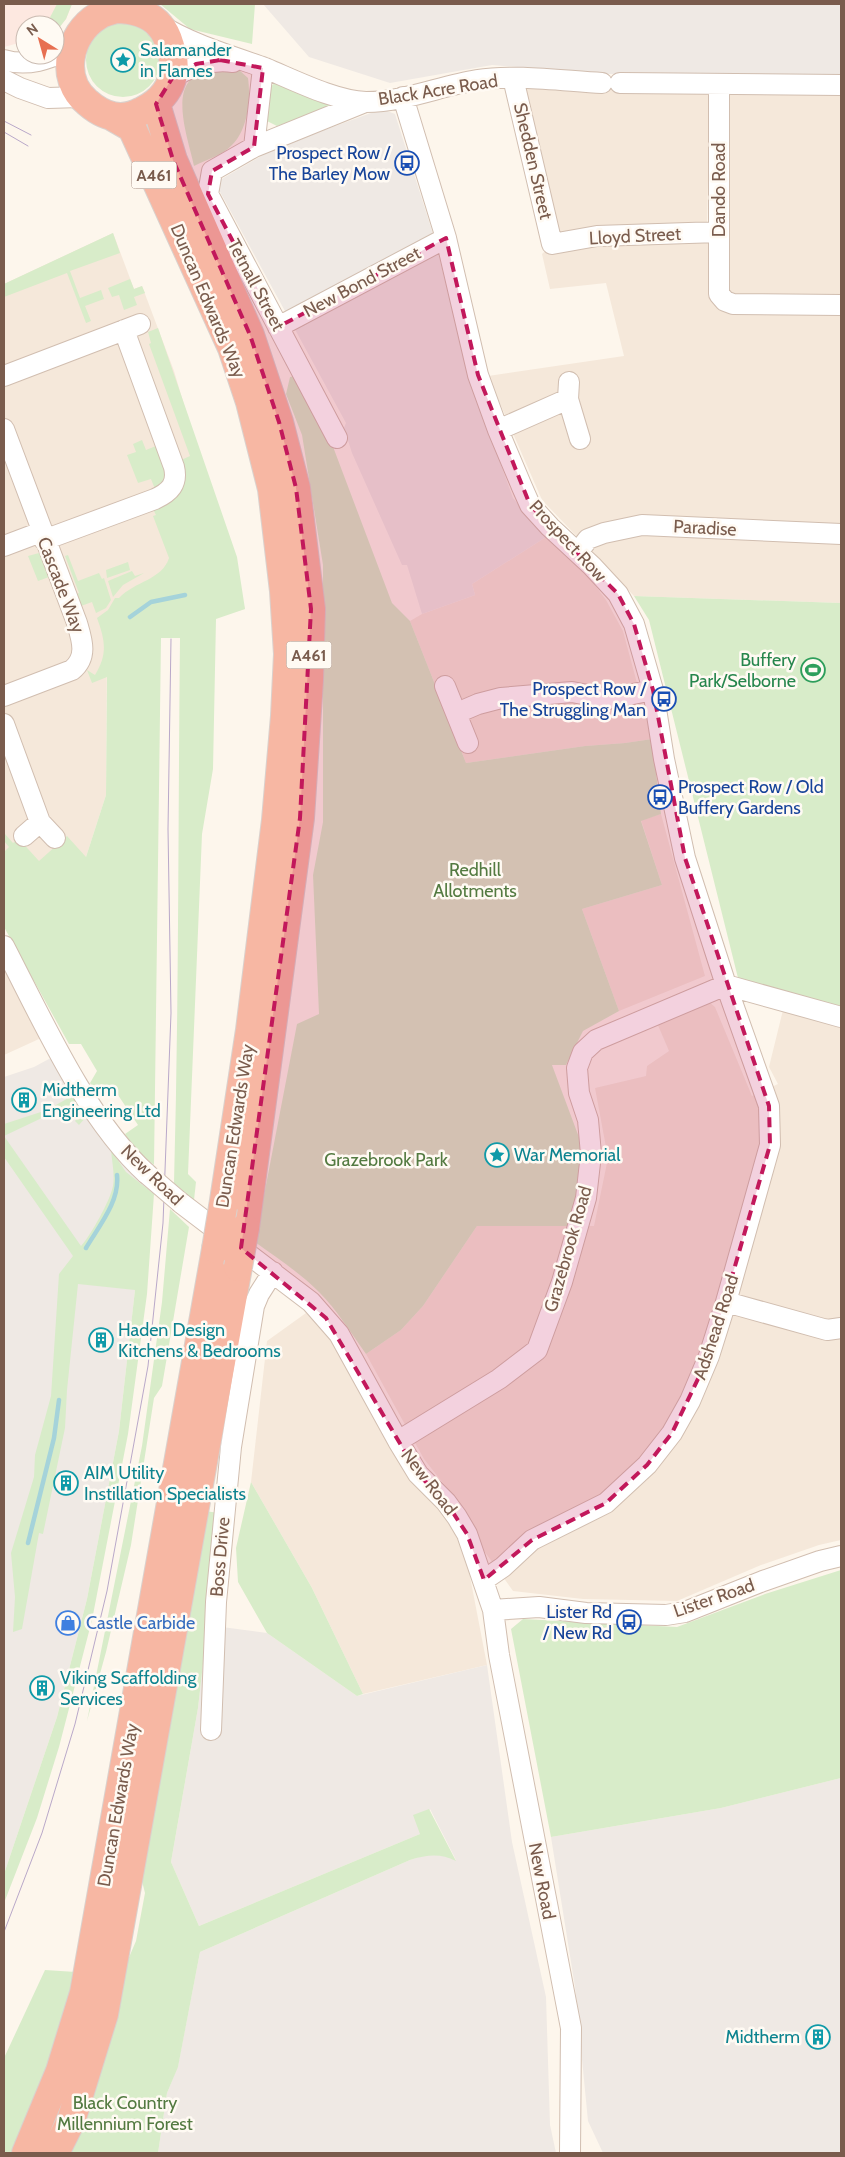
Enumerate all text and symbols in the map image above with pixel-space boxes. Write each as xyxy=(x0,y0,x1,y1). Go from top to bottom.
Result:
north arrow xyxy=(15,15,65,65)
text: N xyxy=(23,19,42,40)
place label: Salamander in Flames xyxy=(140,39,232,82)
place icon: Salamander in Flames xyxy=(110,47,136,73)
street label: Black Acre Road xyxy=(377,70,499,110)
street label: Shedden Street xyxy=(509,101,557,221)
place label: Prospect Row / The Barley Mow xyxy=(269,142,391,185)
street label: Dando Road xyxy=(708,143,730,237)
bus stop icon: Prospect Row / The Barley Mow xyxy=(394,150,420,176)
road number: A461 xyxy=(132,162,176,188)
street label: Duncan Edwards Way xyxy=(166,221,250,381)
street label: Lloyd Street xyxy=(588,223,682,249)
street label: Tetnall Street xyxy=(223,235,289,335)
street label: New Bond Street xyxy=(300,242,424,322)
street label: Prospect Row xyxy=(525,496,611,586)
street label: Paradise xyxy=(673,515,737,541)
street label: Cascade Way xyxy=(33,534,89,636)
road number: A461 xyxy=(286,642,332,668)
place label: Buffery Park/Selborne xyxy=(689,649,796,692)
sports icon: Buffery Park/Selborne xyxy=(800,657,826,683)
place label: Prospect Row / The Struggling Man xyxy=(500,678,647,721)
bus stop icon: Prospect Row / The Struggling Man xyxy=(651,686,677,712)
place label: Prospect Row / Old Buffery Gardens xyxy=(678,776,824,819)
bus stop icon: Prospect Row / Old Buffery Gardens xyxy=(647,784,673,810)
park label: Redhill Allotments xyxy=(433,859,517,902)
street label: Duncan Edwards Way xyxy=(211,1043,259,1209)
place label: Midtherm Engineering Ltd xyxy=(42,1079,161,1122)
building icon: Midtherm Engineering Ltd xyxy=(11,1087,37,1113)
street label: New Road xyxy=(116,1140,188,1210)
place icon: War Memorial xyxy=(484,1142,510,1168)
place label: War Memorial xyxy=(514,1144,621,1166)
park label: Grazebrook Park xyxy=(324,1149,449,1171)
street label: Grazebrook Road xyxy=(539,1183,597,1315)
street label: Adshead Road xyxy=(689,1272,743,1382)
place label: Haden Design Kitchens & Bedrooms xyxy=(118,1319,281,1362)
building icon: Haden Design Kitchens & Bedrooms xyxy=(88,1327,114,1353)
street label: New Road xyxy=(396,1445,462,1519)
place label: AIM Utility Instillation Specialists xyxy=(84,1462,246,1505)
building icon: AIM Utility Instillation Specialists xyxy=(53,1470,79,1496)
street label: Boss Drive xyxy=(206,1516,234,1598)
street label: Lister Road xyxy=(671,1574,757,1622)
place label: Lister Rd / New Rd xyxy=(542,1601,612,1644)
bus stop icon: Lister Rd / New Rd xyxy=(616,1609,642,1635)
shop icon: Castle Carbide xyxy=(55,1610,81,1636)
place label: Castle Carbide xyxy=(86,1612,195,1634)
place label: Viking Scaffolding Services xyxy=(60,1667,197,1710)
building icon: Viking Scaffolding Services xyxy=(29,1675,55,1701)
street label: Duncan Edwards Way xyxy=(93,1722,143,1888)
street label: New Road xyxy=(524,1841,560,1921)
building icon: Midtherm xyxy=(805,2024,831,2050)
place label: Midtherm xyxy=(725,2026,800,2048)
park label: Black Country Millennium Forest xyxy=(57,2092,193,2135)

